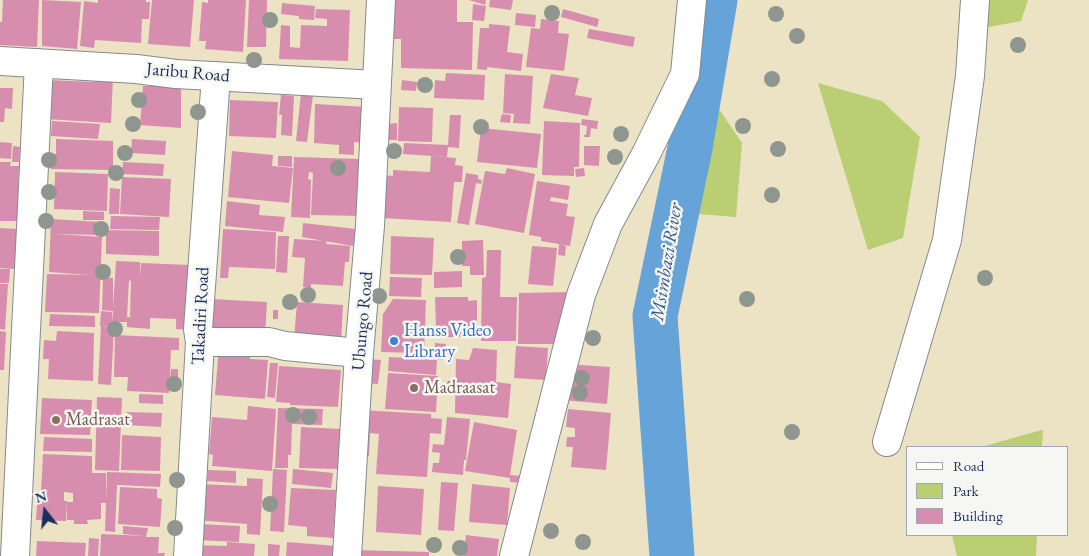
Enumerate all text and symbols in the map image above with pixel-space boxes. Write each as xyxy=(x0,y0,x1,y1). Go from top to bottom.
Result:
street label: Jaribu Road xyxy=(145,59,231,87)
water label: Msimbazi River xyxy=(646,202,688,322)
street label: Takadiri Road xyxy=(188,266,214,366)
street label: Ubungo Road xyxy=(348,270,378,372)
place label: Hanss Video Library xyxy=(404,320,491,362)
marker: Hanss Video Library xyxy=(388,335,400,347)
place label: Madraasat xyxy=(424,377,495,399)
marker: Madraasat xyxy=(408,382,420,394)
place label: Madrasat xyxy=(66,409,130,431)
marker: Madrasat xyxy=(50,414,62,426)
legend xyxy=(906,446,1069,536)
text: Road xyxy=(953,456,984,475)
text: Park xyxy=(953,481,979,500)
north arrow xyxy=(20,486,70,536)
text: N xyxy=(33,486,49,507)
text: Building xyxy=(953,506,1003,525)

